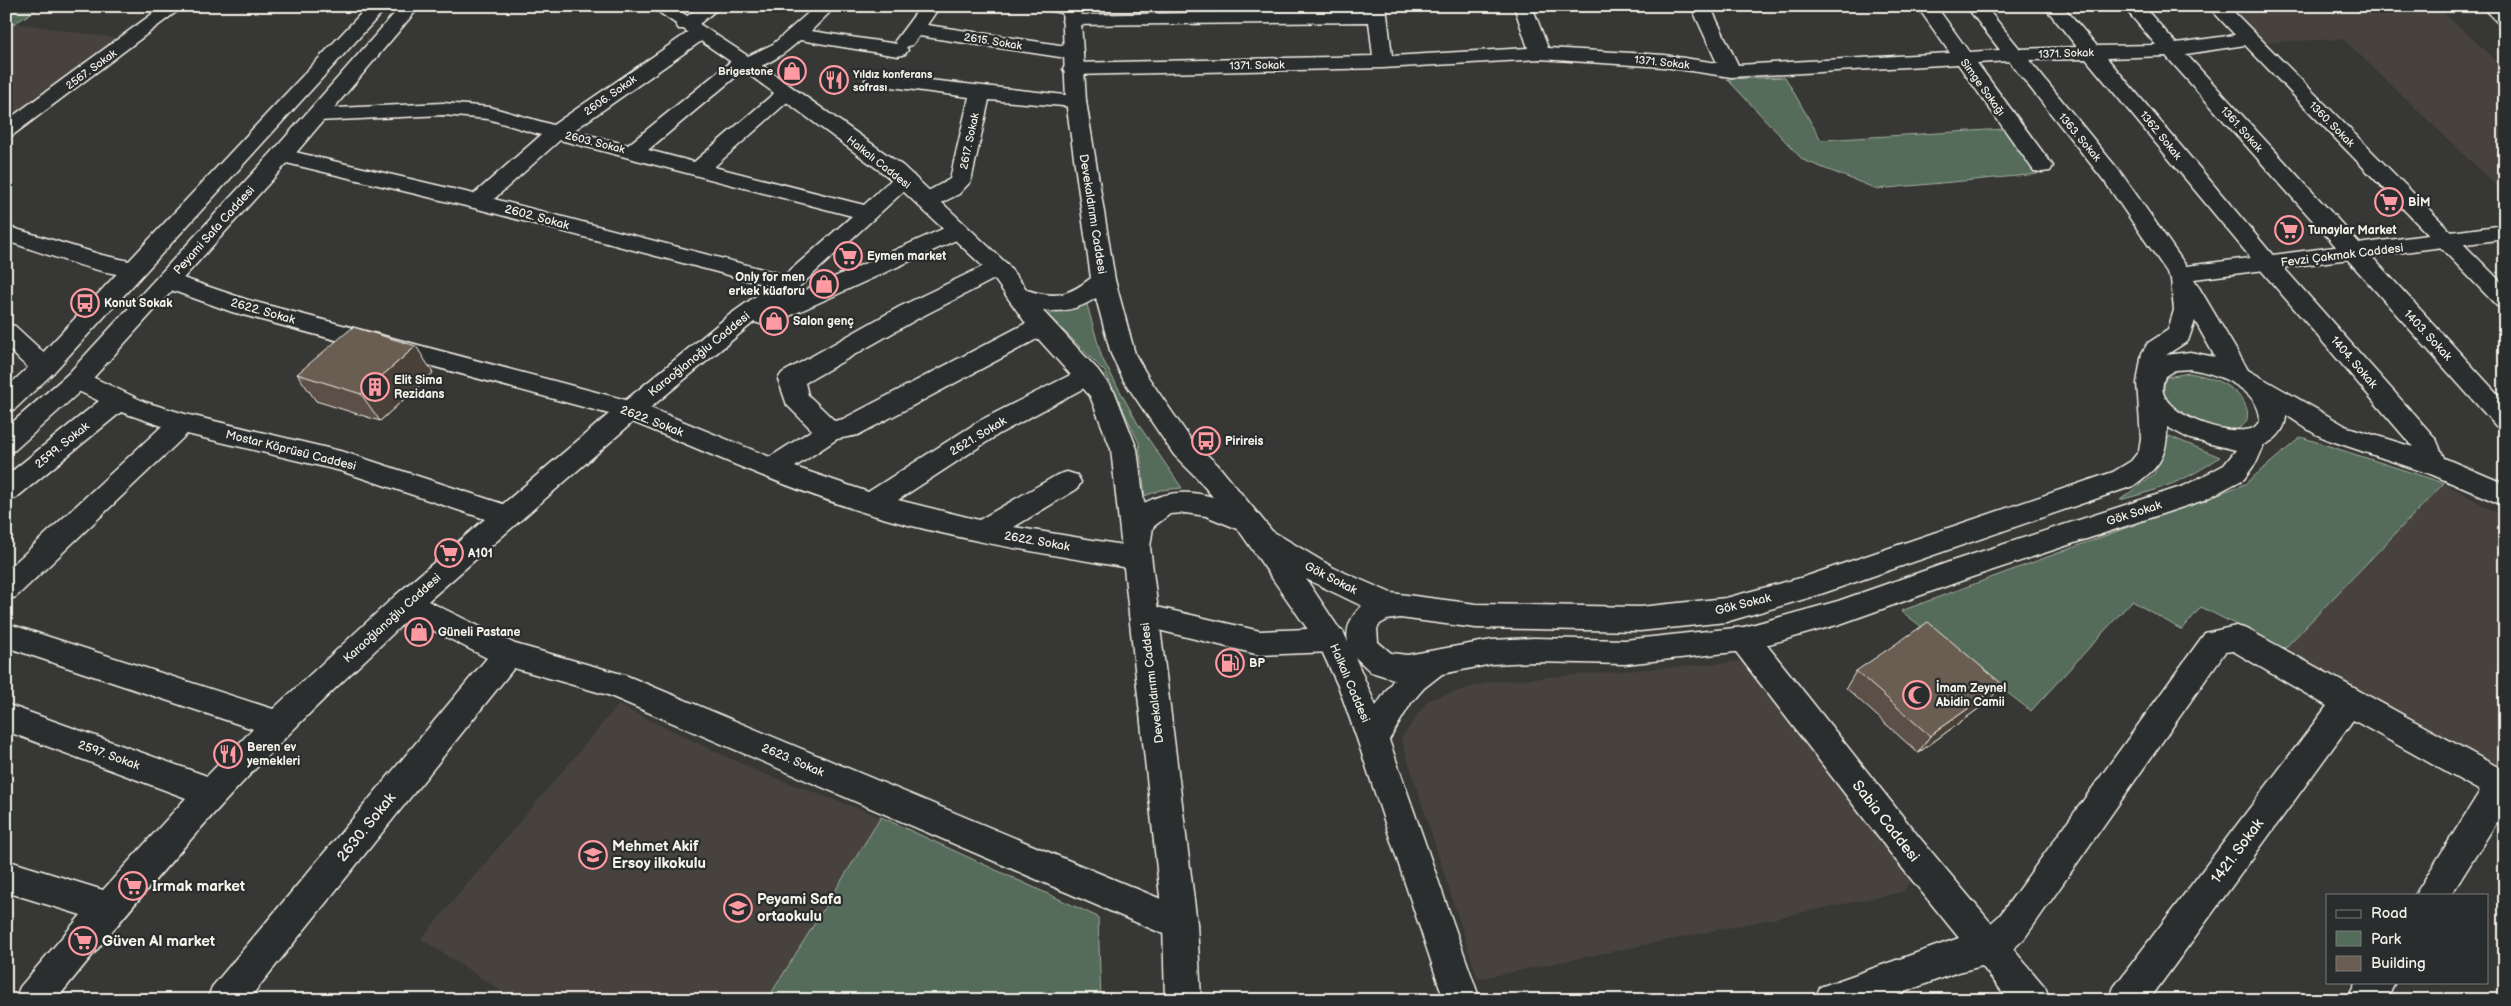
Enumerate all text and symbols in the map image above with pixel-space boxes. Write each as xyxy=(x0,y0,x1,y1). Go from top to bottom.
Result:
street label: 2615. Sokak xyxy=(963,31,1023,53)
street label: 2567. Sokak xyxy=(63,46,120,92)
street label: 1371. Sokak xyxy=(2038,46,2094,61)
street label: 1371. Sokak xyxy=(1634,53,1691,72)
shop icon: Brigestone xyxy=(777,56,807,86)
street label: Simge Sokağı xyxy=(1958,56,2008,118)
street label: 1371. Sokak xyxy=(1229,59,1285,72)
place label: Brigestone xyxy=(718,65,773,78)
restaurant icon: Yıldız konferans sofrası xyxy=(819,65,849,95)
place label: Yıldız konferans sofrası xyxy=(853,68,933,94)
street label: 2606. Sokak xyxy=(582,72,639,118)
street label: 1360. Sokak xyxy=(2306,99,2357,150)
street label: 1361. Sokak xyxy=(2218,104,2266,155)
street label: 1362. Sokak xyxy=(2137,108,2185,163)
street label: 1363. Sokak xyxy=(2056,110,2104,165)
street label: 2617. Sokak xyxy=(957,111,982,171)
street label: 2603. Sokak xyxy=(564,129,627,156)
street label: Halkalı Caddesi xyxy=(844,133,913,191)
street label: Devekaldırımı Caddesi xyxy=(1076,153,1109,275)
street label: Peyami Safa Caddesi xyxy=(171,183,258,278)
supermarket icon: BİM xyxy=(2374,187,2404,217)
place label: BİM xyxy=(2408,193,2430,210)
street label: 2602. Sokak xyxy=(503,202,571,233)
supermarket icon: Tunaylar Market xyxy=(2274,215,2304,245)
place label: Tunaylar Market xyxy=(2308,223,2396,238)
supermarket icon: Eymen market xyxy=(833,241,863,271)
street label: Fevzi Çakmak Caddesi xyxy=(2280,241,2404,270)
place label: Eymen market xyxy=(867,249,946,264)
shop icon: Only for men erkek küaforu xyxy=(809,269,839,299)
place label: Only for men erkek küaforu xyxy=(729,270,805,299)
bus stop icon: Konut Sokak xyxy=(70,288,100,318)
street label: 2622. Sokak xyxy=(229,295,297,328)
place label: Konut Sokak xyxy=(104,296,173,311)
shop icon: Salon genç xyxy=(759,306,789,336)
street label: 1403. Sokak xyxy=(2400,307,2455,364)
street label: Karaoğlanoğlu Caddesi xyxy=(645,309,753,400)
place label: Salon genç xyxy=(793,314,854,329)
street label: 1404. Sokak xyxy=(2327,333,2380,392)
building icon: Elit Sima Rezidans xyxy=(360,372,390,402)
place label: Elit Sima Rezidans xyxy=(394,373,445,402)
street label: 2622. Sokak xyxy=(618,403,686,440)
street label: 2621. Sokak xyxy=(947,414,1010,459)
street label: 2599. Sokak xyxy=(32,419,93,472)
bus stop icon: Pirireis xyxy=(1191,426,1221,456)
street label: Mostar Köprüsü Caddesi xyxy=(224,427,358,474)
place label: Pirireis xyxy=(1225,434,1264,449)
street label: Gök Sokak xyxy=(2105,497,2164,529)
street label: 2622. Sokak xyxy=(1003,528,1071,555)
supermarket icon: A101 xyxy=(434,538,464,568)
place label: A101 xyxy=(467,546,493,561)
street label: Gök Sokak xyxy=(1302,559,1360,598)
street label: Karaoğlanoğlu Caddesi xyxy=(340,570,444,666)
street label: Gök Sokak xyxy=(1714,590,1773,619)
shop icon: Güneli Pastane xyxy=(404,617,434,647)
street label: Devekaldırımı Caddesi xyxy=(1138,622,1167,744)
place label: Güneli Pastane xyxy=(438,625,521,640)
street label: Halkalı Caddesi xyxy=(1326,641,1373,725)
fuel station icon: BP xyxy=(1215,648,1245,678)
place label: BP xyxy=(1249,656,1265,671)
place label: İmam Zeynel Abidin Camii xyxy=(1935,679,2006,710)
mosque icon: İmam Zeynel Abidin Camii xyxy=(1902,680,1932,710)
street label: 2597. Sokak xyxy=(76,737,142,774)
restaurant icon: Beren ev yemekleri xyxy=(213,739,243,769)
place label: Beren ev yemekleri xyxy=(247,740,300,769)
street label: 2623. Sokak xyxy=(759,741,826,780)
street label: Sabia Caddesi xyxy=(1848,777,1923,866)
street label: 2630. Sokak xyxy=(333,788,400,866)
street label: 1421. Sokak xyxy=(2207,814,2268,888)
place label: Mehmet Akif Ersoy ilkokulu xyxy=(612,837,706,873)
school or university icon: Mehmet Akif Ersoy ilkokulu xyxy=(578,840,608,870)
supermarket icon: Irmak market xyxy=(118,871,148,901)
place label: Irmak market xyxy=(152,877,245,896)
place label: Peyami Safa ortaokulu xyxy=(757,890,842,926)
school or university icon: Peyami Safa ortaokulu xyxy=(723,893,753,923)
legend xyxy=(2326,894,2488,984)
text: Road xyxy=(2371,904,2407,923)
supermarket icon: Güven Al market xyxy=(68,926,98,956)
text: Park xyxy=(2371,930,2402,949)
place label: Güven Al market xyxy=(102,932,215,951)
text: Building xyxy=(2371,954,2426,973)

